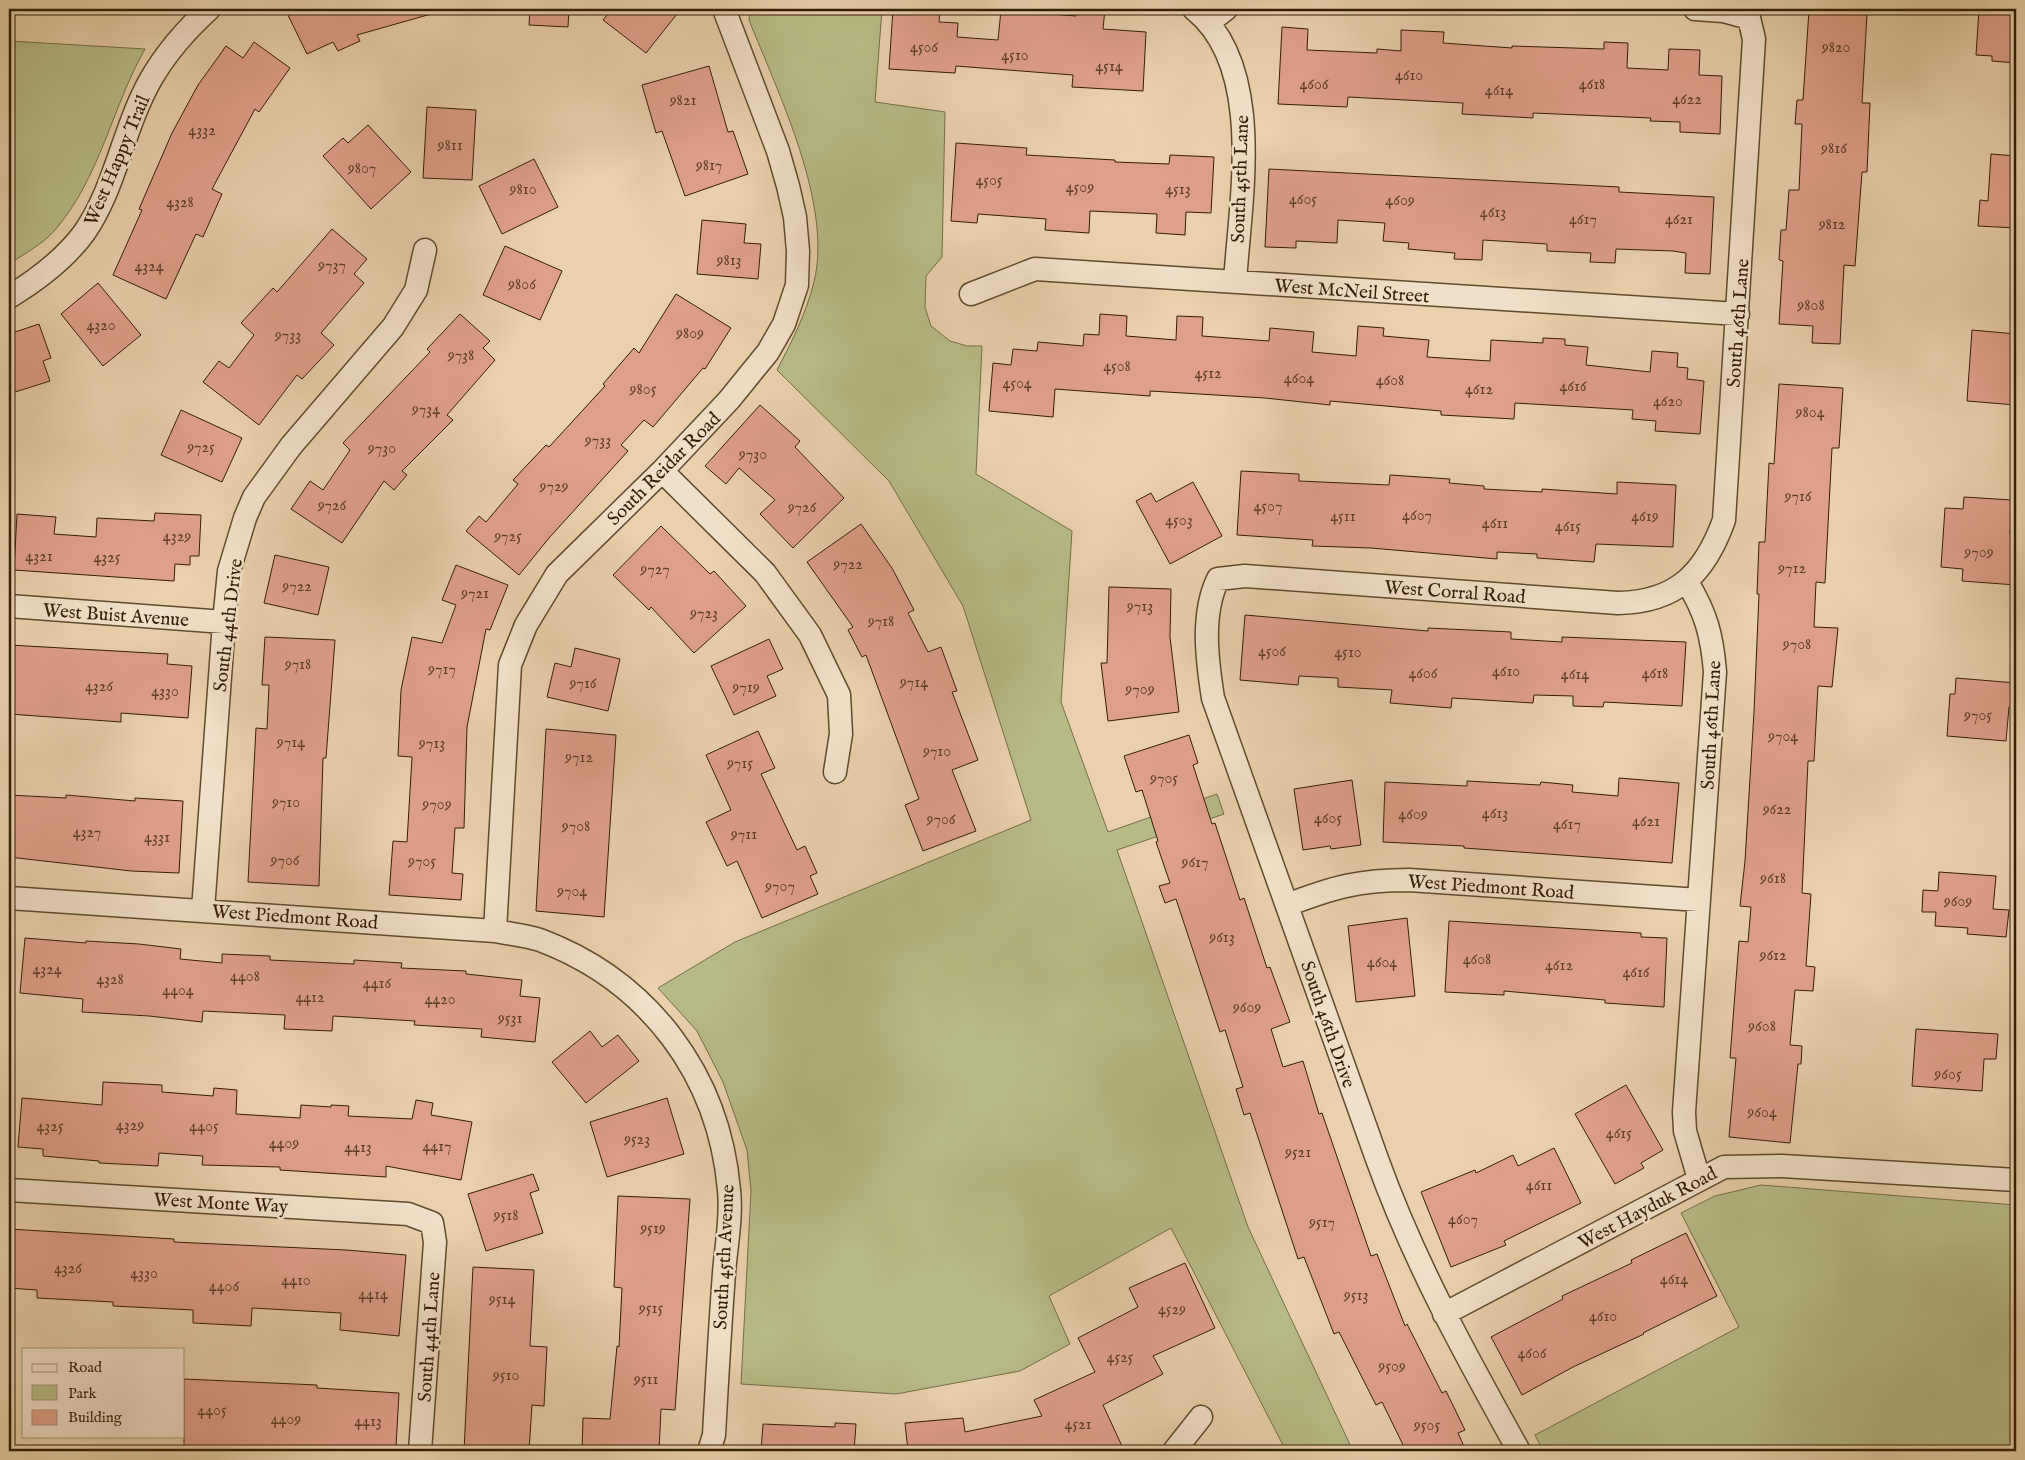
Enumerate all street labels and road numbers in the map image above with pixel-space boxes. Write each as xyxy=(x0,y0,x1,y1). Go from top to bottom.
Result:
street label: West Happy Trail xyxy=(80,91,156,230)
street label: South 45th Lane xyxy=(1227,114,1255,243)
street label: South 46th Lane xyxy=(1723,258,1755,388)
street label: West McNeil Street xyxy=(1274,275,1431,309)
street label: South Reidar Road xyxy=(603,407,727,531)
street label: South 44th Drive xyxy=(209,557,249,693)
street label: West Corral Road xyxy=(1383,576,1527,610)
street label: West Buist Avenue xyxy=(42,599,190,633)
street label: South 46th Lane xyxy=(1697,660,1727,790)
street label: West Piedmont Road xyxy=(1407,870,1576,906)
street label: West Piedmont Road xyxy=(211,900,380,936)
street label: South 46th Drive xyxy=(1294,958,1360,1092)
street label: West Hayduk Road xyxy=(1574,1162,1722,1255)
street label: South 45th Avenue xyxy=(709,1184,741,1330)
street label: West Monte Way xyxy=(153,1188,289,1220)
street label: South 44th Lane xyxy=(413,1271,447,1403)

